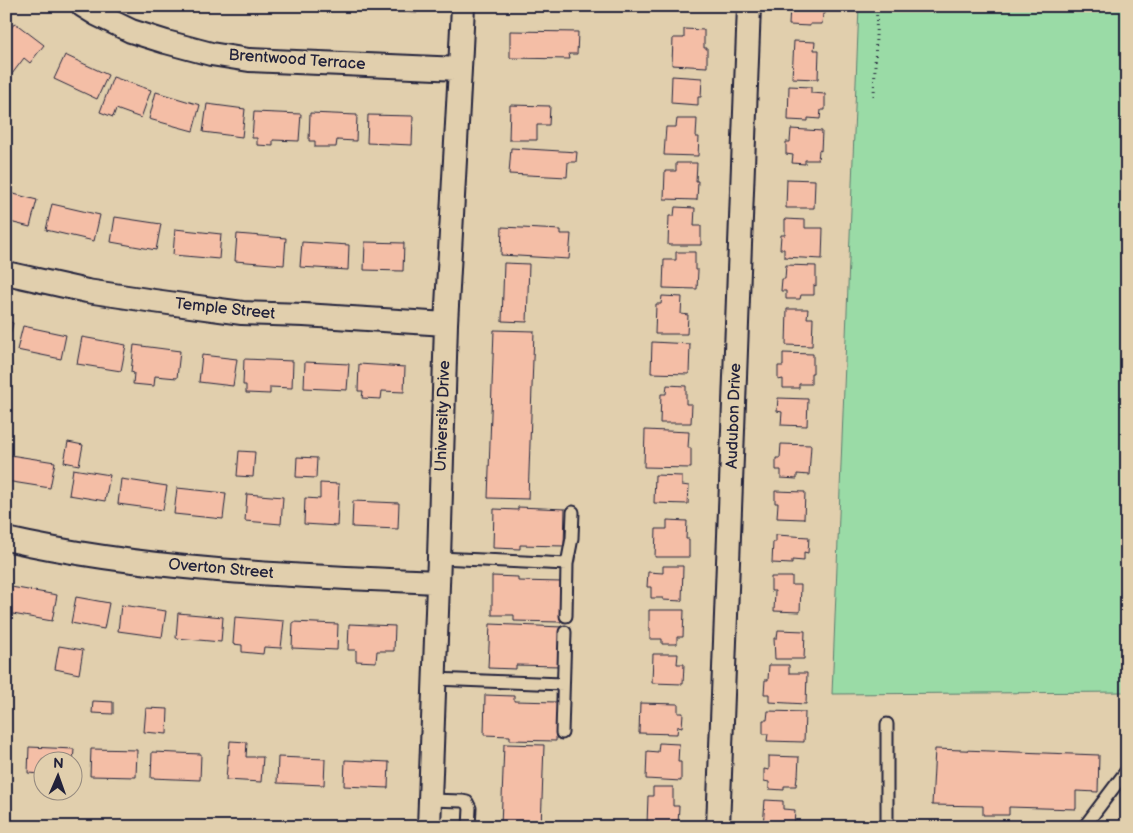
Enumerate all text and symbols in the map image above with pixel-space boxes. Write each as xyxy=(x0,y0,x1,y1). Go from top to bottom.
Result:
street label: Brentwood Terrace xyxy=(228,46,367,74)
street label: Temple Street xyxy=(174,294,276,324)
street label: University Drive xyxy=(432,360,454,472)
street label: Audubon Drive xyxy=(723,362,745,469)
street label: Overton Street xyxy=(168,555,275,583)
north arrow xyxy=(32,750,82,800)
text: N xyxy=(53,755,64,772)

